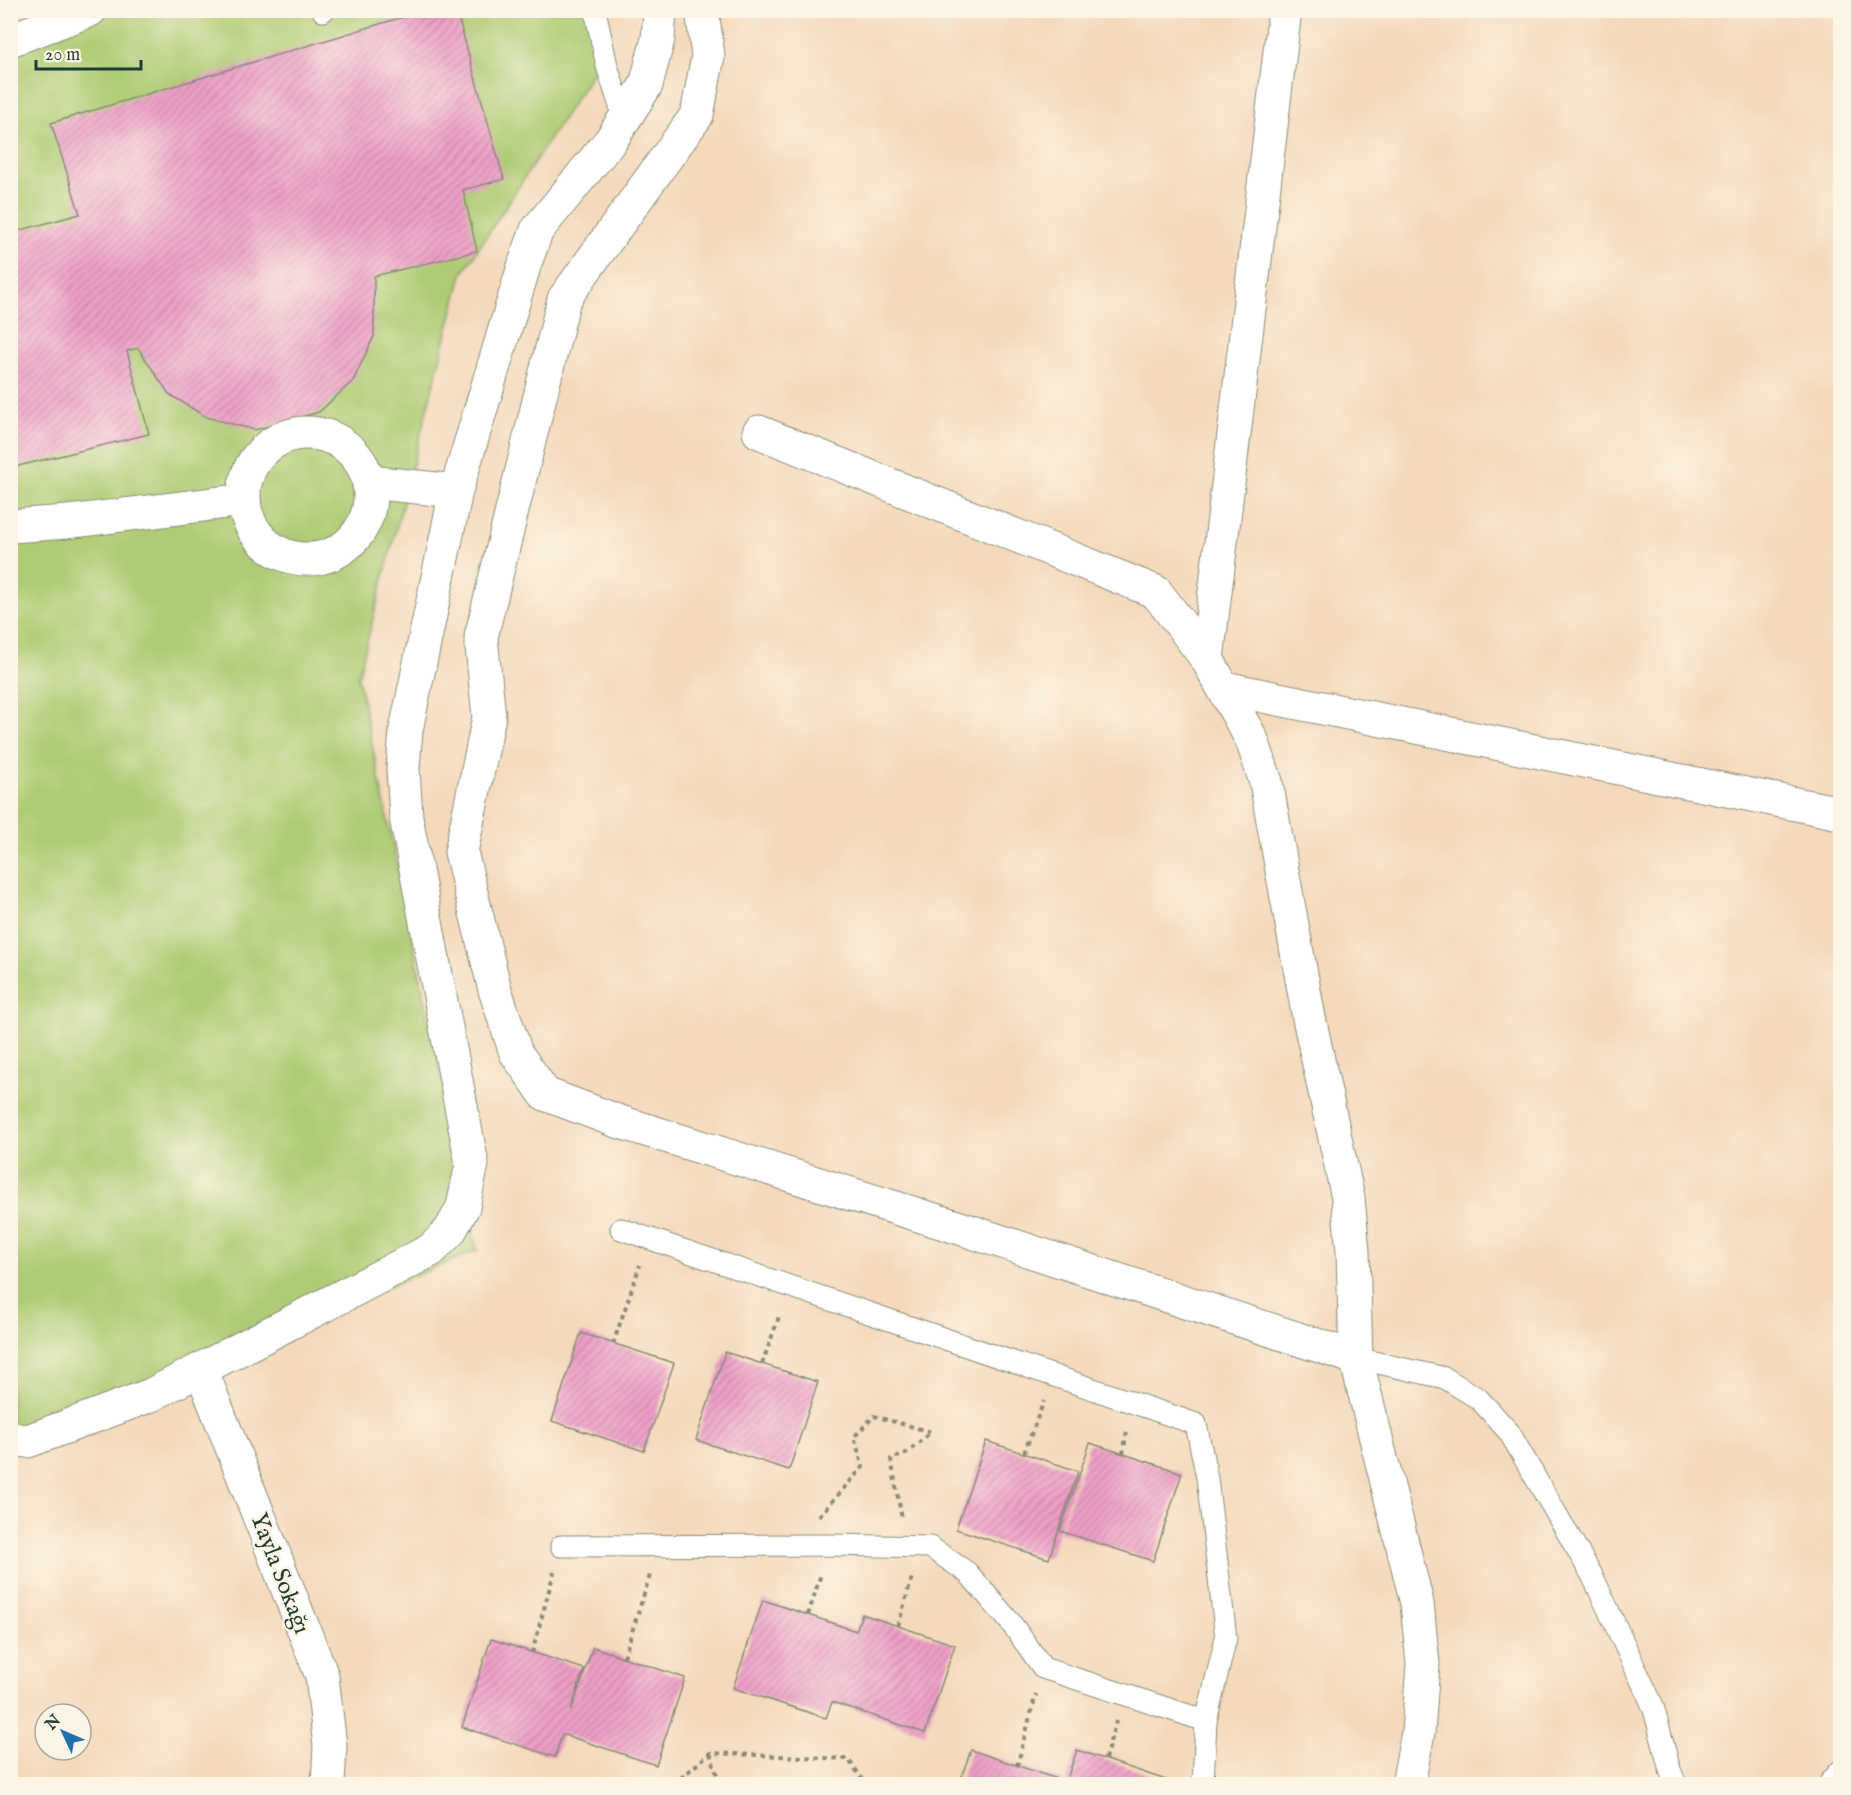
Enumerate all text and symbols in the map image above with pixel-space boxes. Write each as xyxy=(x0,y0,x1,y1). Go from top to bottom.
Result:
scale bar xyxy=(36,33,141,71)
text: 20 m xyxy=(45,44,80,67)
street label: Yayla Sokağı xyxy=(242,1509,317,1639)
north arrow xyxy=(33,1702,93,1762)
text: N xyxy=(41,1711,66,1736)

